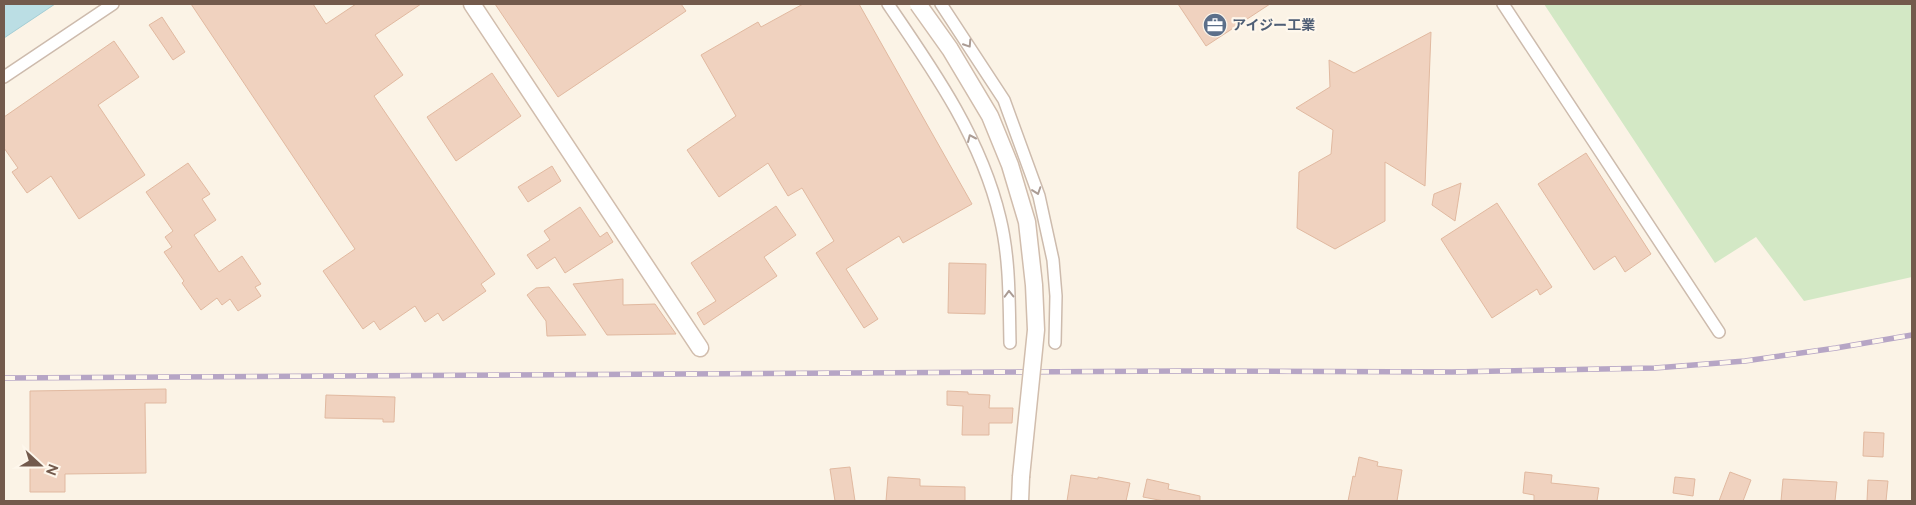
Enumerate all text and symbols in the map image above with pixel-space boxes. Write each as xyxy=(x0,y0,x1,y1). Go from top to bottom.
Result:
office icon: アイジー工業 xyxy=(1202,12,1228,38)
place label: アイジー工業 xyxy=(1232,17,1315,33)
one-way arrow xyxy=(962,39,972,48)
one-way arrow xyxy=(967,134,978,143)
one-way arrow xyxy=(1031,186,1041,194)
one-way arrow xyxy=(1004,290,1014,298)
north arrow xyxy=(15,440,65,490)
text: N xyxy=(43,462,62,478)

